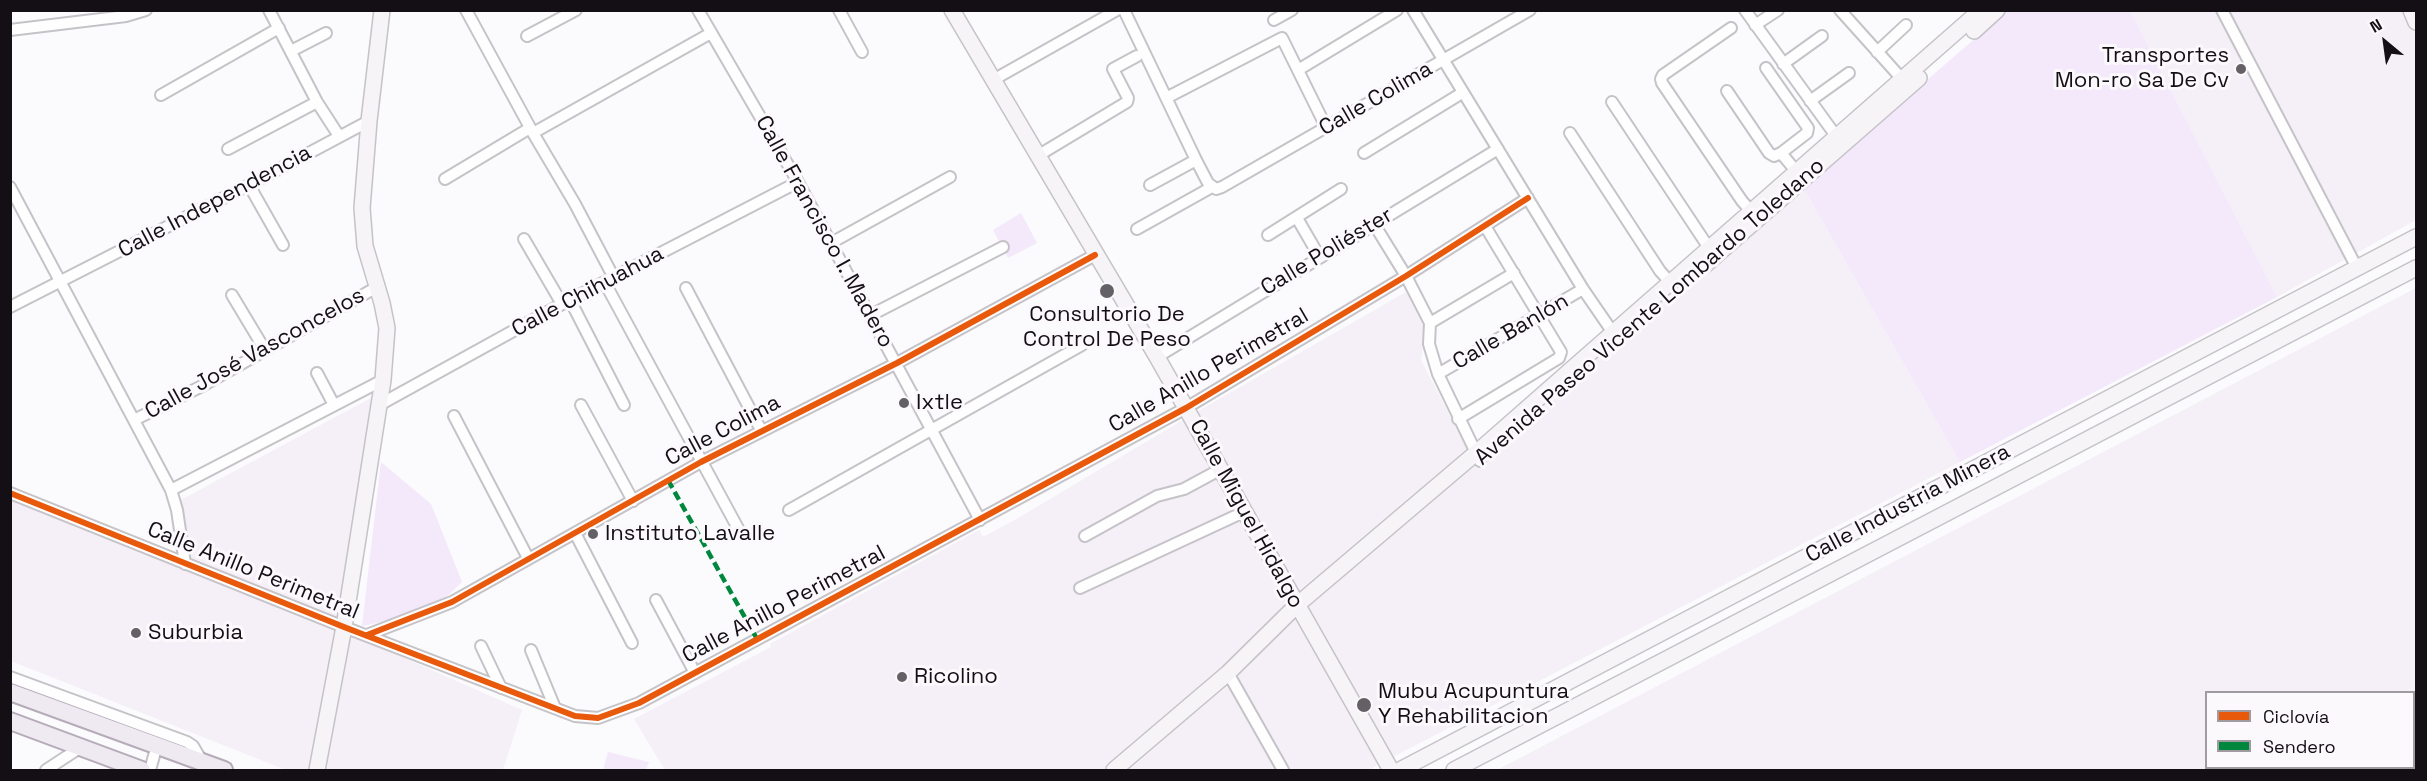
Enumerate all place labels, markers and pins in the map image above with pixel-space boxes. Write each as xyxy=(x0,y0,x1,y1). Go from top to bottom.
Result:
place label: Transportes Mon-ro Sa De Cv xyxy=(2055,43,2229,94)
marker: Transportes Mon-ro Sa De Cv xyxy=(2234,62,2248,76)
marker: Consultorio De Control De Peso xyxy=(1098,282,1116,300)
place label: Consultorio De Control De Peso xyxy=(1023,302,1191,354)
place label: Ixtle xyxy=(916,390,963,416)
marker: Ixtle xyxy=(897,396,911,410)
place label: Instituto Lavalle xyxy=(605,521,775,547)
marker: Instituto Lavalle xyxy=(586,527,600,541)
place label: Suburbia xyxy=(148,620,243,646)
marker: Suburbia xyxy=(129,626,143,640)
place label: Ricolino xyxy=(914,664,998,690)
marker: Ricolino xyxy=(895,670,909,684)
place label: Mubu Acupuntura Y Rehabilitacion xyxy=(1378,679,1569,730)
marker: Mubu Acupuntura Y Rehabilitacion xyxy=(1355,696,1373,714)

